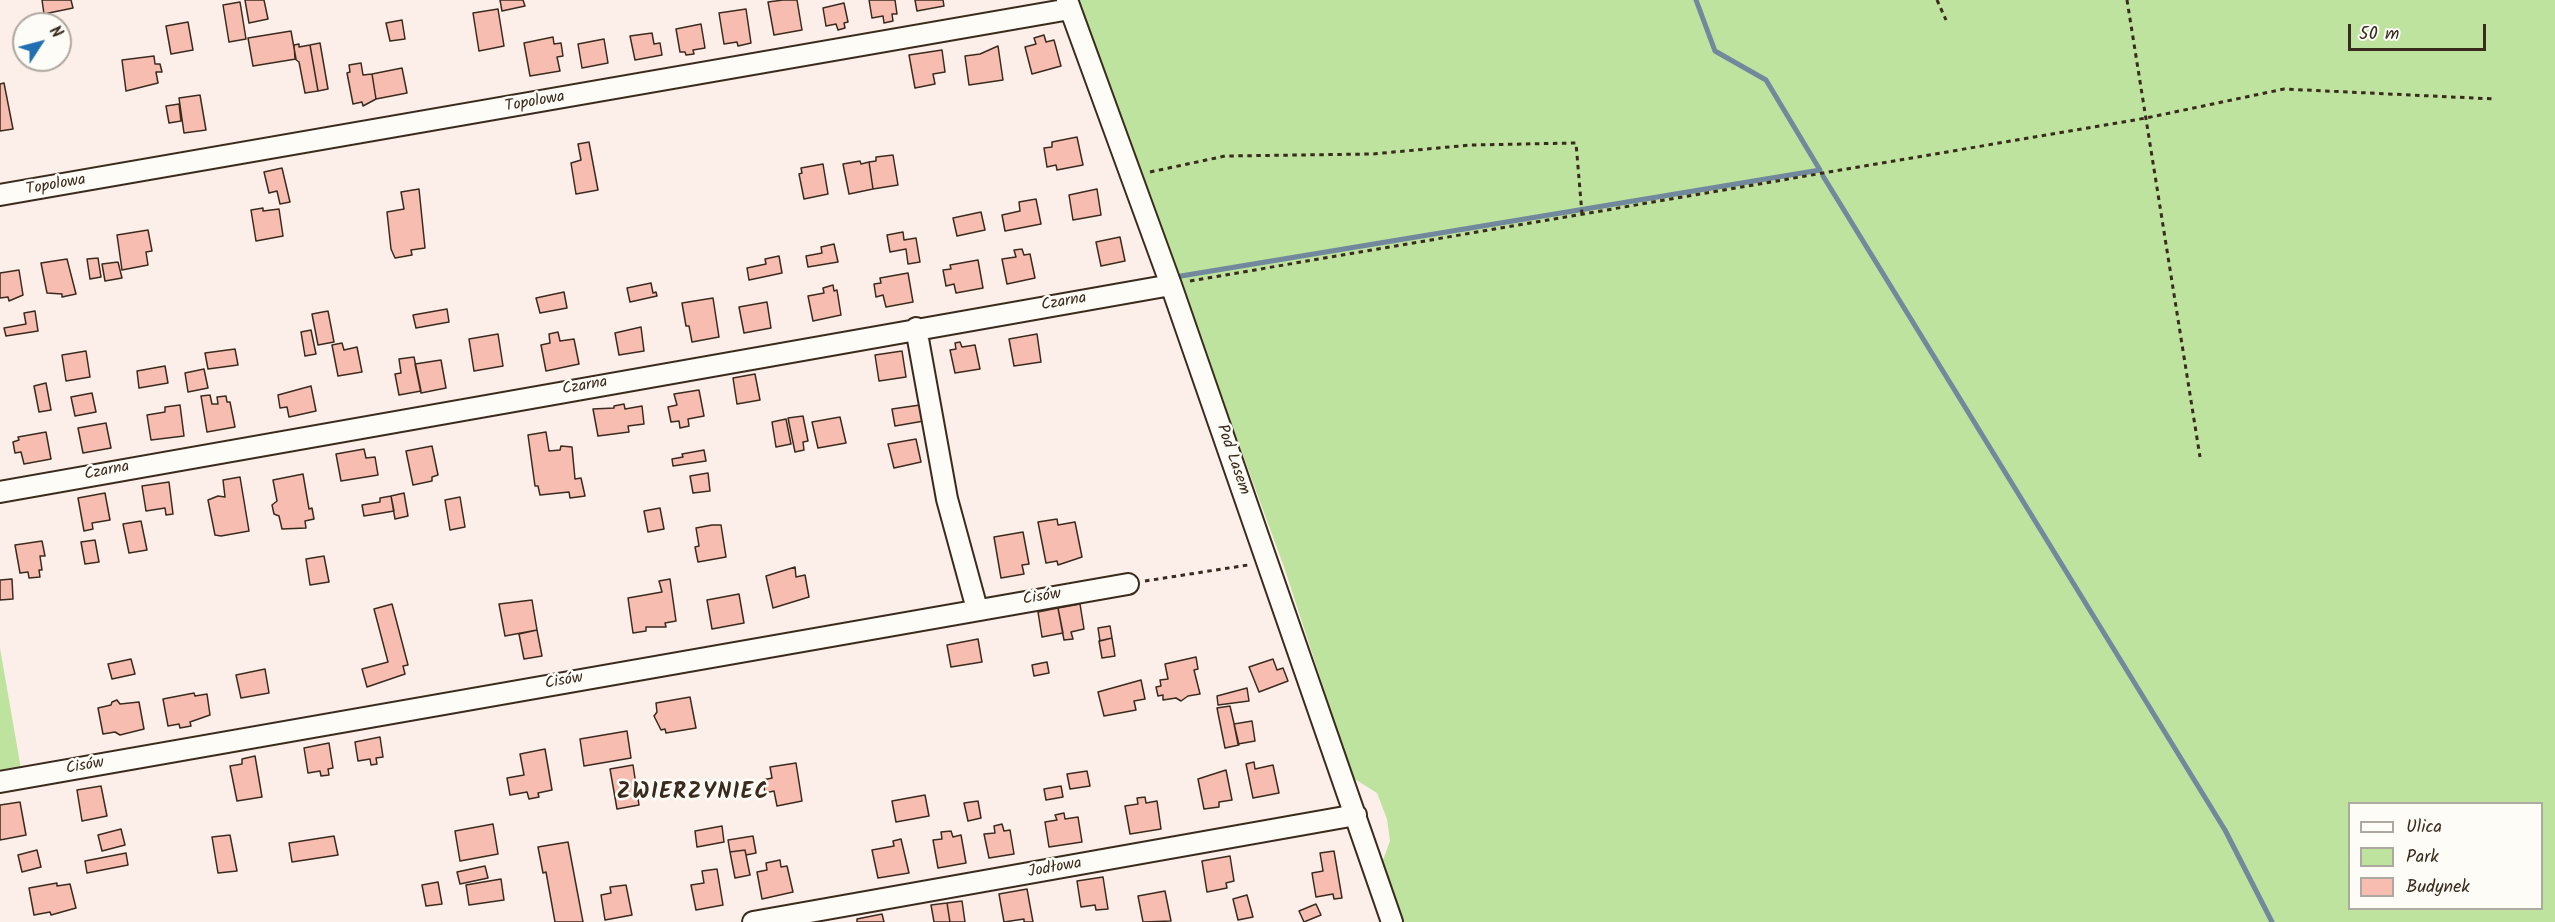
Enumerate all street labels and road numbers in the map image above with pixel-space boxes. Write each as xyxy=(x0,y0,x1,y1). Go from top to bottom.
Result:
street label: Topolowa xyxy=(504,88,566,118)
street label: Topolowa xyxy=(25,171,87,201)
street label: Czarna xyxy=(1040,290,1088,316)
street label: Czarna xyxy=(561,374,609,400)
street label: Pod Lasem xyxy=(1211,422,1253,498)
street label: Czarna xyxy=(83,458,131,486)
street label: Cisów xyxy=(1022,586,1062,610)
street label: Cisów xyxy=(544,669,584,695)
street label: Cisów xyxy=(65,754,105,780)
street label: Jodłowa xyxy=(1027,855,1083,883)

